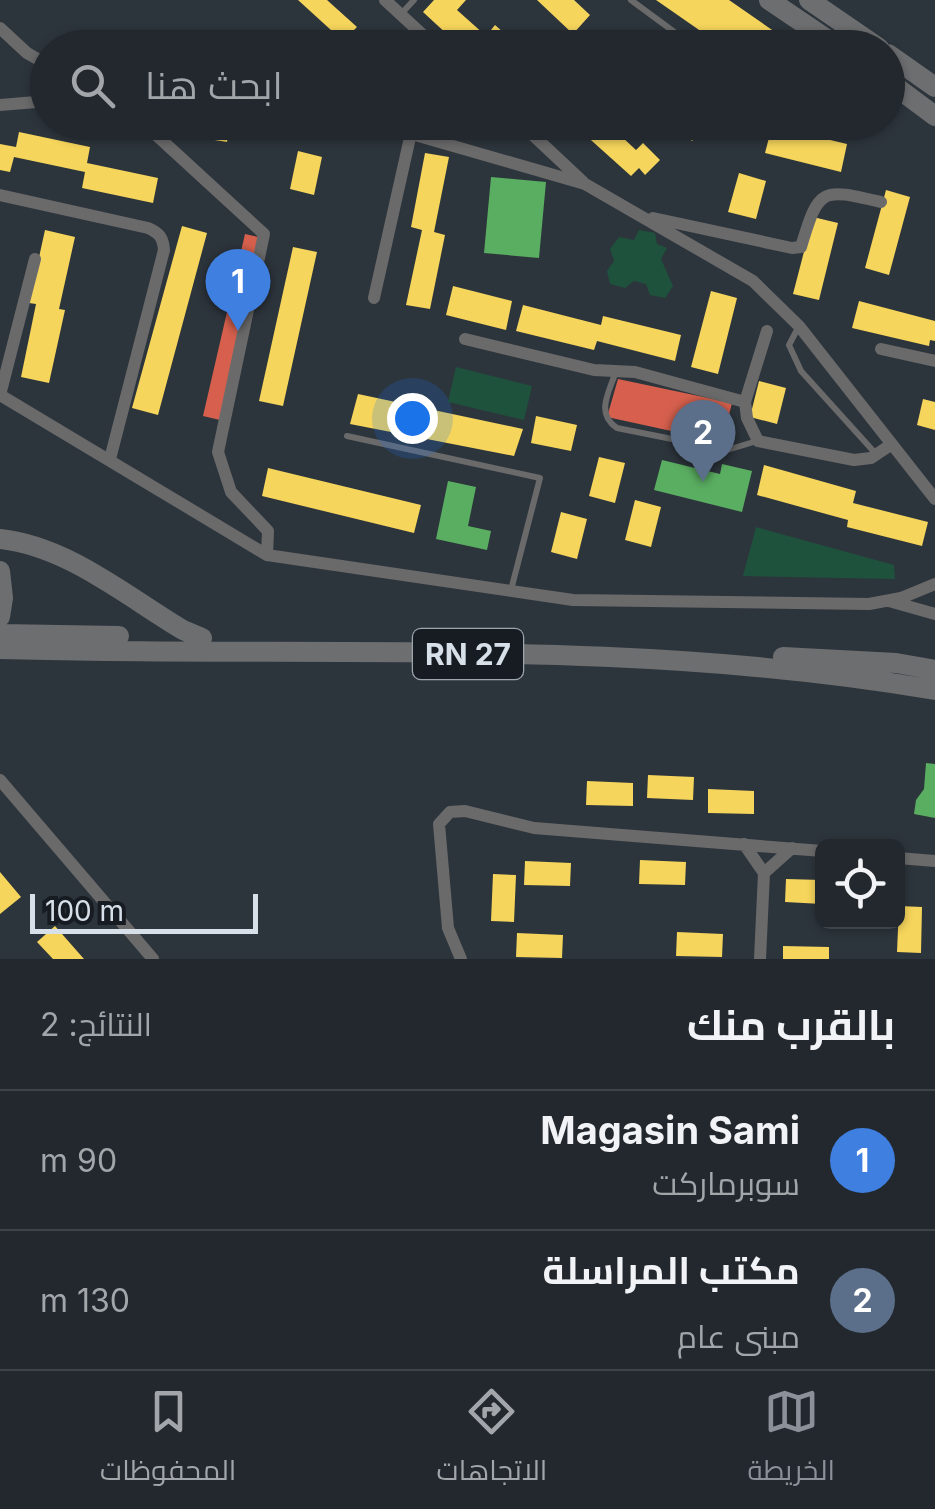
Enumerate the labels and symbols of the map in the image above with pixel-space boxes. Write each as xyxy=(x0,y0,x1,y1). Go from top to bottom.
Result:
pin: 1 xyxy=(206,248,270,331)
your location xyxy=(387,393,438,444)
pin: 2 xyxy=(670,400,736,482)
road number: RN 27 xyxy=(413,629,523,679)
scale bar xyxy=(30,889,258,934)

